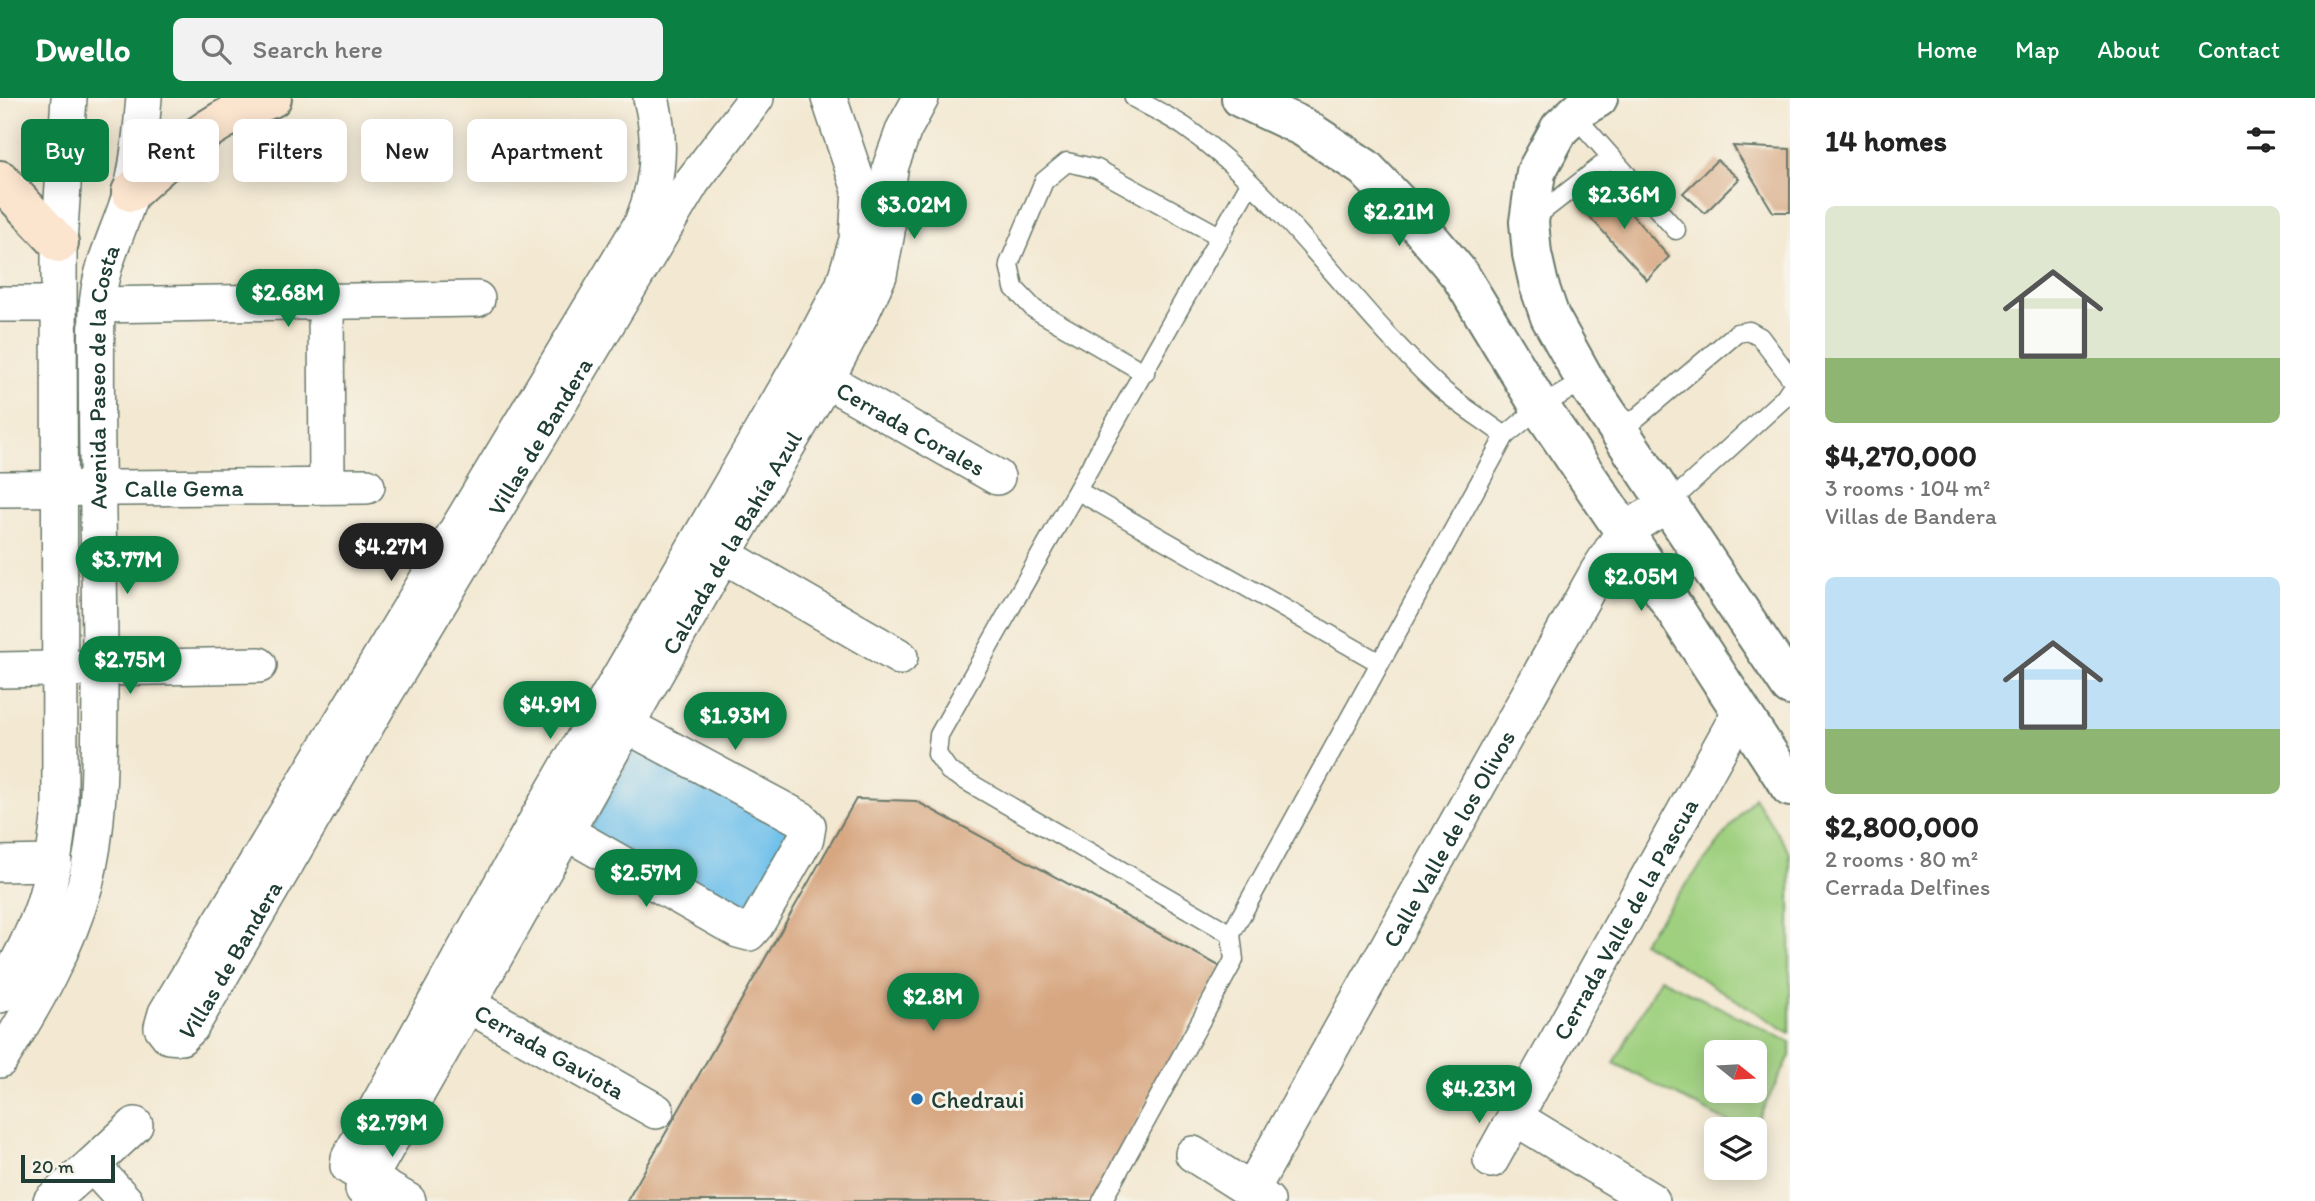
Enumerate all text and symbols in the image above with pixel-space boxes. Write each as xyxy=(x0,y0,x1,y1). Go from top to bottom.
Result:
search box xyxy=(173,18,663,81)
text: Dwello xyxy=(35,30,131,69)
icon: search xyxy=(197,30,235,68)
text: Search here xyxy=(253,33,383,65)
text: Home xyxy=(1917,35,1977,64)
text: Map xyxy=(2015,35,2059,64)
text: About xyxy=(2097,35,2160,64)
text: Contact xyxy=(2198,35,2280,64)
chip: Buy xyxy=(21,119,109,182)
chip: Rent xyxy=(123,119,219,182)
chip: Filters xyxy=(233,119,347,182)
chip: New xyxy=(361,119,453,182)
chip: Apartment xyxy=(467,119,627,182)
icon: filters xyxy=(2242,121,2280,159)
text: 14 homes xyxy=(1825,122,1947,159)
pin: $2.36M xyxy=(1567,172,1681,231)
text: $2.36M xyxy=(1588,180,1660,208)
pin: $3.02M xyxy=(857,181,971,241)
pin: $2.21M xyxy=(1342,188,1456,248)
text: $3.02M xyxy=(877,190,951,218)
text: $2.21M xyxy=(1364,197,1434,225)
street label: Avenida Paseo de la Costa xyxy=(82,240,126,510)
icon: home xyxy=(1990,251,2116,377)
pin: $2.68M xyxy=(231,270,345,329)
text: $2.68M xyxy=(252,278,324,306)
street label: Villas de Bandera xyxy=(481,351,598,521)
street label: Cerrada Corales xyxy=(832,375,991,482)
street label: Calzada de la Bahía Azul xyxy=(655,425,808,659)
text: $4,270,000 xyxy=(1825,437,1977,474)
street label: Calle Gema xyxy=(124,473,244,502)
text: 3 rooms · 104 m² xyxy=(1825,474,1990,502)
text: Villas de Bandera xyxy=(1825,502,1997,530)
pin: $4.27M xyxy=(334,524,448,583)
text: $4.27M xyxy=(355,532,427,560)
pin: $3.77M xyxy=(70,536,184,596)
text: $3.77M xyxy=(92,545,162,573)
pin: $2.05M xyxy=(1584,554,1698,613)
text: $2.05M xyxy=(1604,562,1678,590)
icon: home xyxy=(1990,622,2116,748)
pin: $2.75M xyxy=(73,636,187,696)
text: $2.75M xyxy=(95,645,165,673)
pin: $4.9M xyxy=(501,682,599,741)
text: $4.9M xyxy=(519,690,581,718)
pin: $1.93M xyxy=(678,692,792,752)
text: $1.93M xyxy=(700,701,770,729)
street label: Calle Valle de los Olivos xyxy=(1376,725,1521,952)
street label: Cerrada Valle de la Pascua xyxy=(1546,792,1704,1045)
text: $2,800,000 xyxy=(1825,808,1979,845)
text: 2 rooms · 80 m² xyxy=(1825,845,1978,873)
pin: $2.57M xyxy=(589,850,703,909)
text: $2.57M xyxy=(611,858,681,886)
text: Cerrada Delfines xyxy=(1825,873,1990,901)
street label: Villas de Bandera xyxy=(172,874,288,1046)
pin: $2.8M xyxy=(884,974,982,1033)
text: $2.8M xyxy=(903,982,963,1010)
street label: Cerrada Gaviota xyxy=(470,997,631,1105)
north arrow xyxy=(1704,1040,1768,1102)
map controls xyxy=(1704,1040,1767,1180)
pin: $4.23M xyxy=(1422,1066,1536,1125)
text: $4.23M xyxy=(1442,1074,1516,1102)
place label: Chedraui xyxy=(931,1085,1024,1114)
marker: Chedraui xyxy=(909,1091,925,1107)
pin: $2.79M xyxy=(335,1100,449,1159)
text: $2.79M xyxy=(357,1108,427,1136)
button: layers xyxy=(1704,1117,1767,1180)
scale bar xyxy=(21,1152,116,1184)
text: 20 m xyxy=(32,1155,74,1178)

